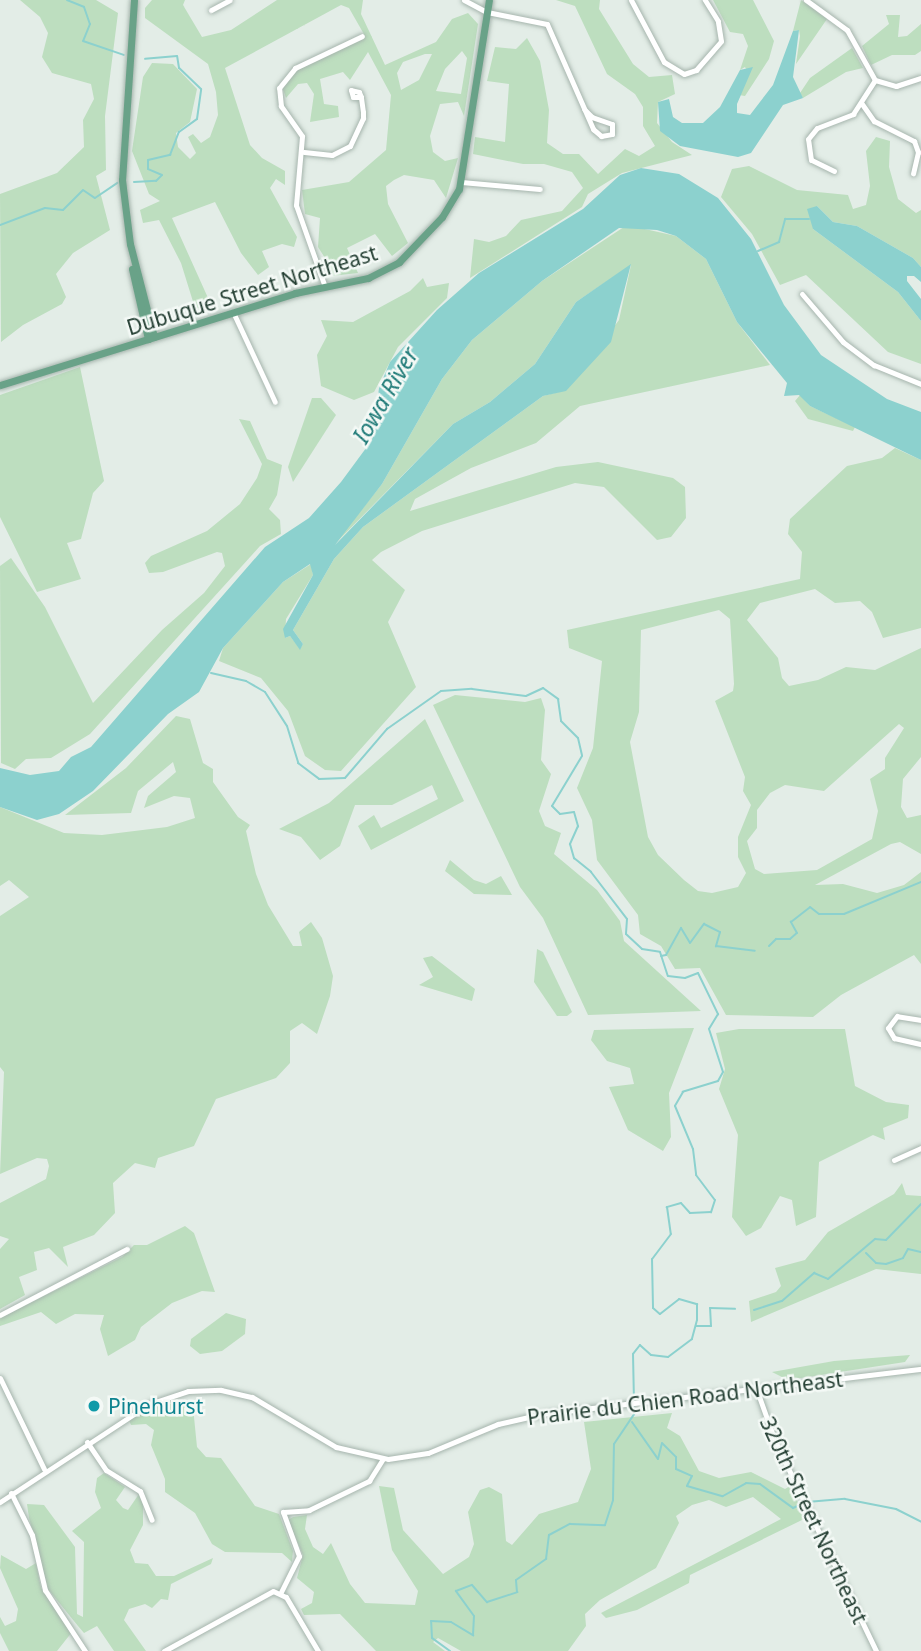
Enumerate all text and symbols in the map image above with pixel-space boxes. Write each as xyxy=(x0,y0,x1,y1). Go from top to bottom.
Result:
street label: Dubuque Street Northeast xyxy=(124,240,380,340)
water label: Iowa River xyxy=(347,342,423,448)
street label: Prairie du Chien Road Northeast xyxy=(526,1366,844,1430)
place label: Pinehurst xyxy=(108,1393,203,1419)
marker: Pinehurst xyxy=(86,1398,102,1414)
street label: 320th Street Northeast xyxy=(755,1413,873,1627)

